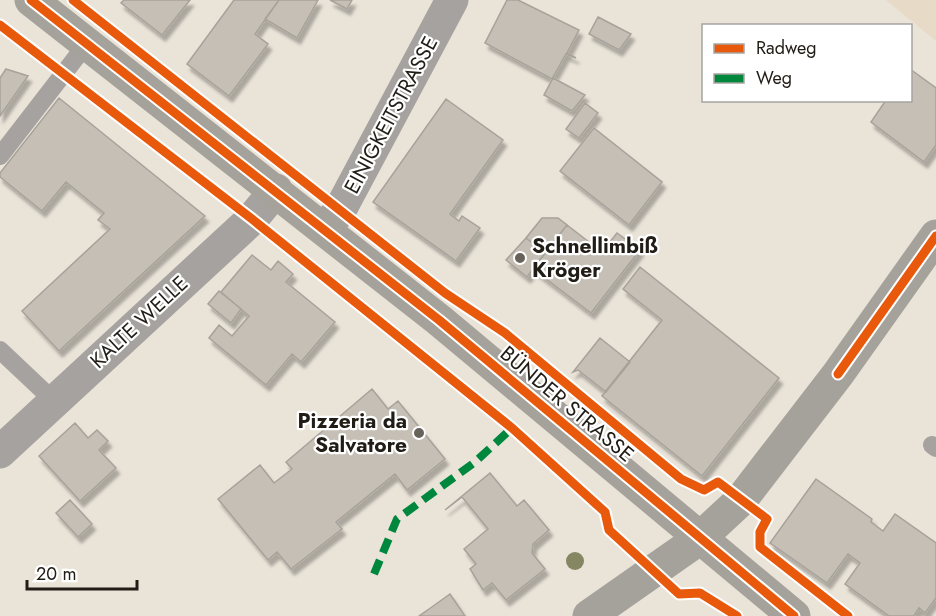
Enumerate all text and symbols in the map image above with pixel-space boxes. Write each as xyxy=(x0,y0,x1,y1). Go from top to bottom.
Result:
legend xyxy=(702,24,912,102)
street label: EINIGKEITSTRASSE xyxy=(337,31,445,199)
text: Radweg xyxy=(756,35,817,61)
text: Weg xyxy=(756,65,792,91)
place label: Schnellimbiß Kröger xyxy=(532,231,658,285)
marker: Schnellimbiß Kröger xyxy=(513,251,527,265)
street label: KALTE WELLE xyxy=(83,269,195,375)
street label: BÜNDER STRASSE xyxy=(494,339,640,469)
place label: Pizzeria da Salvatore xyxy=(298,406,407,460)
marker: Pizzeria da Salvatore xyxy=(412,426,426,440)
scale bar xyxy=(27,553,136,591)
text: 20 m xyxy=(36,561,76,587)

